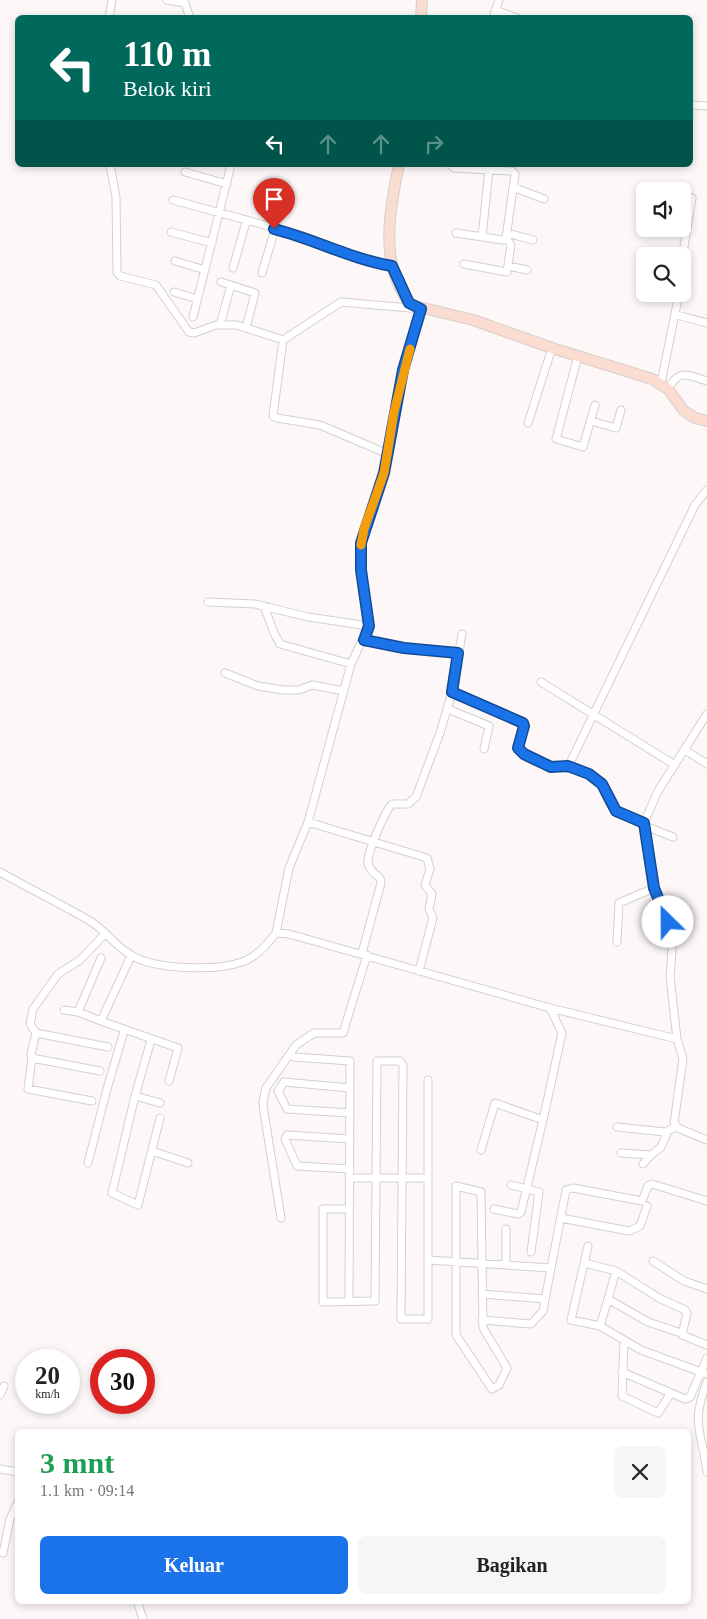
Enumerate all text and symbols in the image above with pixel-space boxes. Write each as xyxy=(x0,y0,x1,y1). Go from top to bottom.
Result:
icon: left xyxy=(40,35,105,100)
text: 110 m xyxy=(123,35,211,74)
text: Belok kiri xyxy=(123,76,212,101)
icon: left xyxy=(261,130,289,158)
icon: ahead xyxy=(314,130,342,158)
icon: ahead xyxy=(367,130,395,158)
icon: right xyxy=(420,130,448,158)
pin xyxy=(253,178,295,229)
map controls xyxy=(636,182,691,302)
button: sound xyxy=(636,182,691,237)
icon: arrive xyxy=(260,185,288,213)
button: search xyxy=(636,247,691,302)
position arrow xyxy=(641,895,693,947)
speed limit sign: 30 xyxy=(90,1349,155,1414)
text: 20 xyxy=(35,1362,60,1389)
text: km/h xyxy=(35,1387,60,1401)
text: 3 mnt xyxy=(40,1446,114,1479)
button: close xyxy=(614,1446,666,1498)
text: 1.1 km · 09:14 xyxy=(40,1482,134,1499)
button: Keluar xyxy=(40,1536,348,1594)
button: Bagikan xyxy=(358,1536,666,1594)

